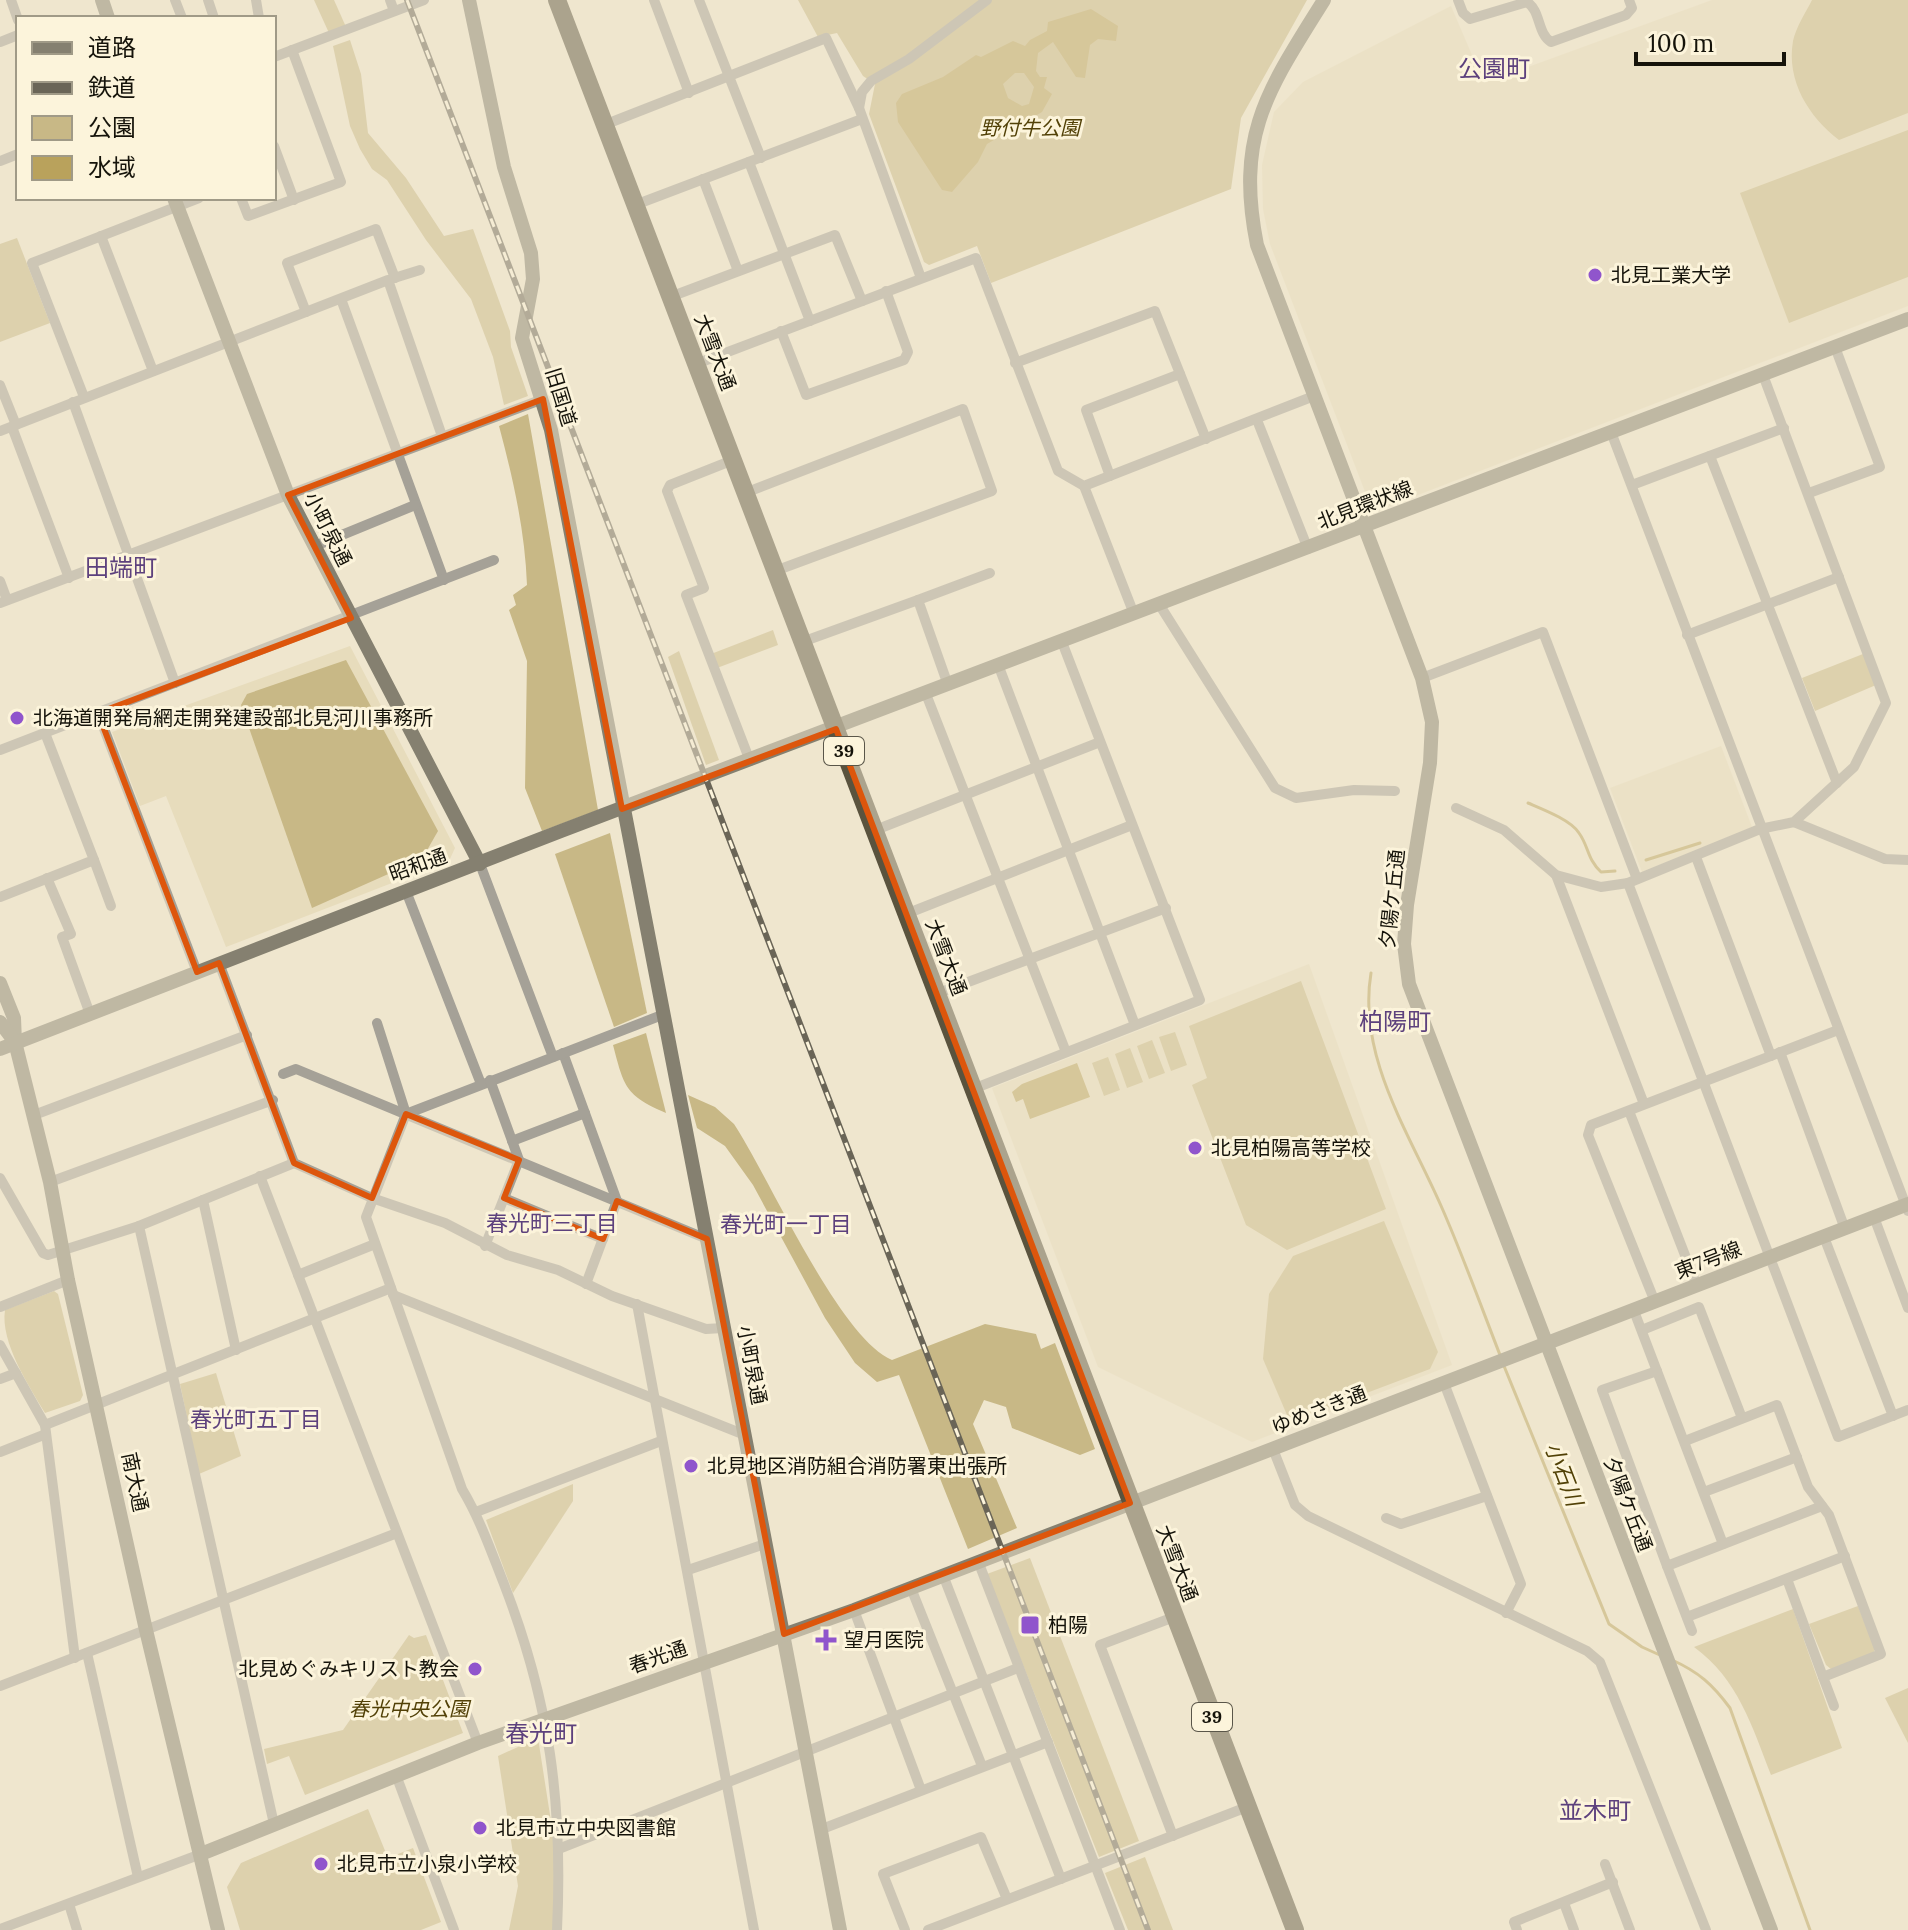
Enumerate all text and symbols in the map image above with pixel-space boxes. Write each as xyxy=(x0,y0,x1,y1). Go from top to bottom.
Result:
legend xyxy=(16,16,276,200)
scale bar xyxy=(1636,16,1784,66)
text: 100 m xyxy=(1648,28,1714,59)
text: 道路 xyxy=(88,32,136,63)
district label: 公園町 xyxy=(1458,53,1530,84)
text: 鉄道 xyxy=(88,72,136,103)
text: 公園 xyxy=(88,112,136,143)
park label: 野付牛公園 xyxy=(980,115,1083,140)
text: 水域 xyxy=(88,152,136,183)
place label: 北見工業大学 xyxy=(1611,262,1731,287)
marker: 北見工業大学 xyxy=(1586,266,1604,284)
street label: 大雪大通 xyxy=(689,310,741,394)
street label: 旧国道 xyxy=(541,365,582,429)
street label: 北見環状線 xyxy=(1314,475,1416,534)
street label: 小町泉通 xyxy=(299,487,358,570)
district label: 田端町 xyxy=(85,552,157,583)
place label: 北海道開発局網走開発建設部北見河川事務所 xyxy=(33,705,433,730)
marker: 北海道開発局網走開発建設部北見河川事務所 xyxy=(8,709,26,727)
road number: 39 xyxy=(824,737,864,765)
street label: 昭和通 xyxy=(385,843,450,887)
street label: 夕陽ケ丘通 xyxy=(1374,848,1409,950)
street label: 大雪大通 xyxy=(920,915,972,999)
district label: 柏陽町 xyxy=(1359,1006,1431,1037)
place label: 北見柏陽高等学校 xyxy=(1211,1135,1371,1160)
marker: 北見柏陽高等学校 xyxy=(1186,1139,1204,1157)
district label: 春光町三丁目 xyxy=(486,1209,618,1237)
district label: 春光町一丁目 xyxy=(720,1210,852,1238)
street label: 東7号線 xyxy=(1671,1235,1745,1284)
street label: 小町泉通 xyxy=(733,1323,772,1407)
street label: ゆめさき通 xyxy=(1268,1380,1370,1439)
district label: 春光町五丁目 xyxy=(190,1405,322,1433)
water label: 小石川 xyxy=(1539,1438,1590,1512)
street label: 南大通 xyxy=(117,1450,154,1514)
place label: 北見地区消防組合消防署東出張所 xyxy=(707,1453,1007,1478)
street label: 夕陽ケ丘通 xyxy=(1599,1453,1658,1555)
marker: 北見地区消防組合消防署東出張所 xyxy=(682,1457,700,1475)
street label: 大雪大通 xyxy=(1151,1521,1203,1605)
place label: 柏陽 xyxy=(1048,1612,1088,1637)
marker: 柏陽 xyxy=(1019,1614,1041,1636)
place label: 望月医院 xyxy=(844,1627,924,1652)
marker: 望月医院 xyxy=(815,1629,837,1651)
street label: 春光通 xyxy=(625,1635,690,1678)
place label: 北見めぐみキリスト教会 xyxy=(238,1656,459,1681)
marker: 北見めぐみキリスト教会 xyxy=(466,1660,484,1678)
park label: 春光中央公園 xyxy=(349,1696,472,1721)
road number: 39 xyxy=(1192,1703,1232,1731)
district label: 春光町 xyxy=(505,1718,577,1749)
district label: 並木町 xyxy=(1559,1795,1631,1826)
place label: 北見市立中央図書館 xyxy=(496,1815,676,1840)
marker: 北見市立中央図書館 xyxy=(471,1819,489,1837)
place label: 北見市立小泉小学校 xyxy=(337,1851,517,1876)
marker: 北見市立小泉小学校 xyxy=(312,1855,330,1873)

